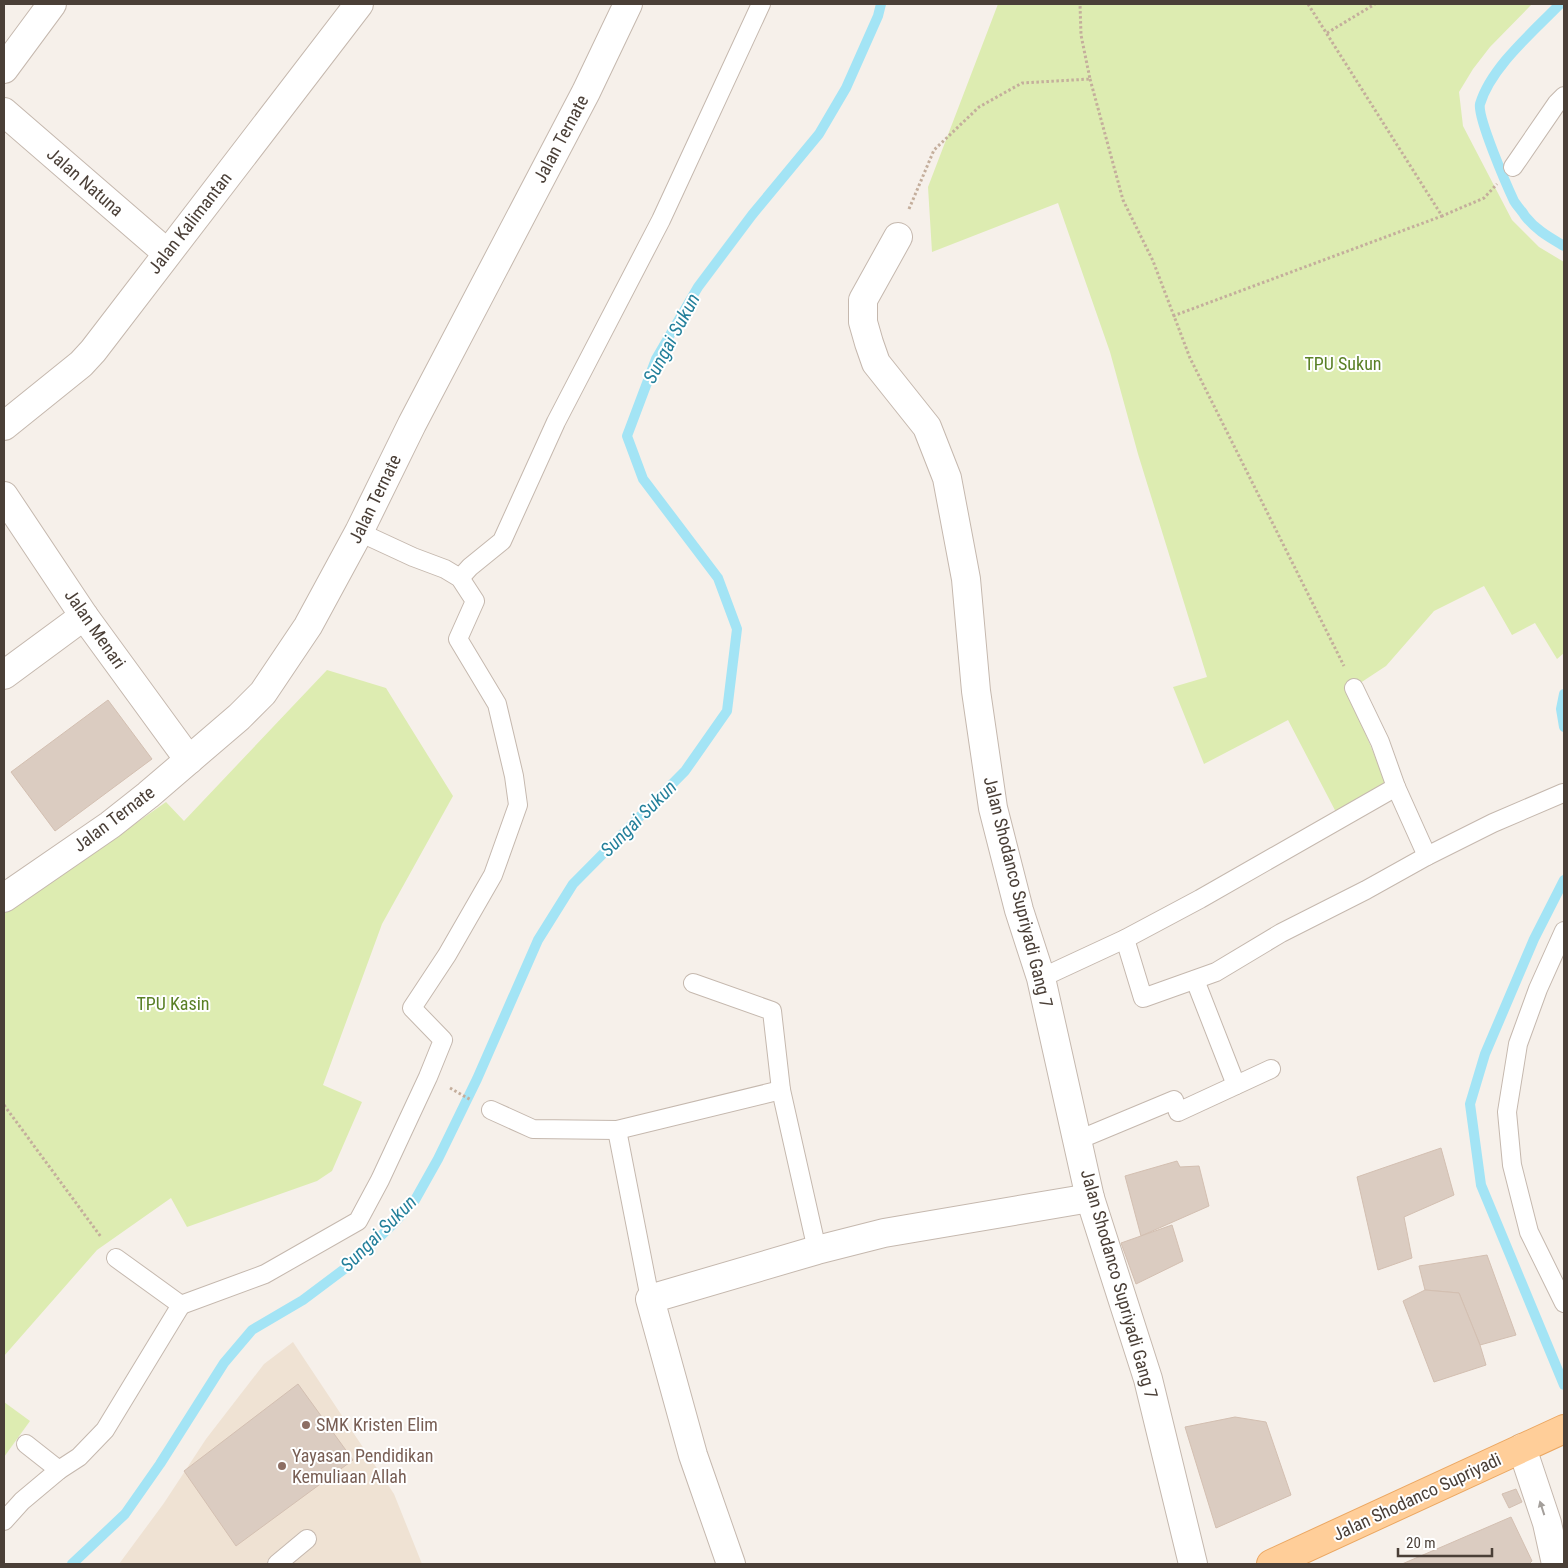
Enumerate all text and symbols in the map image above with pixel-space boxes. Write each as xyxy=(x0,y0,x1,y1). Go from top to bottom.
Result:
street label: Jalan Ternate xyxy=(529,91,592,186)
street label: Jalan Natuna xyxy=(43,143,128,220)
street label: Jalan Kalimantan xyxy=(143,168,236,278)
water label: Sungai Sukun xyxy=(638,289,705,387)
park label: TPU Sukun xyxy=(1304,353,1382,374)
street label: Jalan Ternate xyxy=(344,451,405,547)
street label: Jalan Menari xyxy=(60,585,130,672)
street label: Jalan Shodanco Supriyadi Gang 7 xyxy=(980,774,1057,1010)
water label: Sungai Sukun xyxy=(595,775,681,861)
street label: Jalan Ternate xyxy=(69,781,158,856)
park label: TPU Kasin xyxy=(136,993,210,1014)
street label: Jalan Shodanco Supriyadi Gang 7 xyxy=(1077,1167,1162,1401)
water label: Sungai Sukun xyxy=(335,1190,421,1276)
place label: SMK Kristen Elim xyxy=(316,1414,438,1435)
marker: SMK Kristen Elim xyxy=(300,1419,312,1431)
place label: Yayasan Pendidikan Kemuliaan Allah xyxy=(292,1445,434,1487)
street label: Jalan Shodanco Supriyadi xyxy=(1329,1448,1504,1545)
marker: Yayasan Pendidikan Kemuliaan Allah xyxy=(276,1460,288,1472)
one-way arrow xyxy=(1538,1501,1545,1516)
scale bar xyxy=(1398,1526,1492,1558)
text: 20 m xyxy=(1406,1534,1436,1552)

